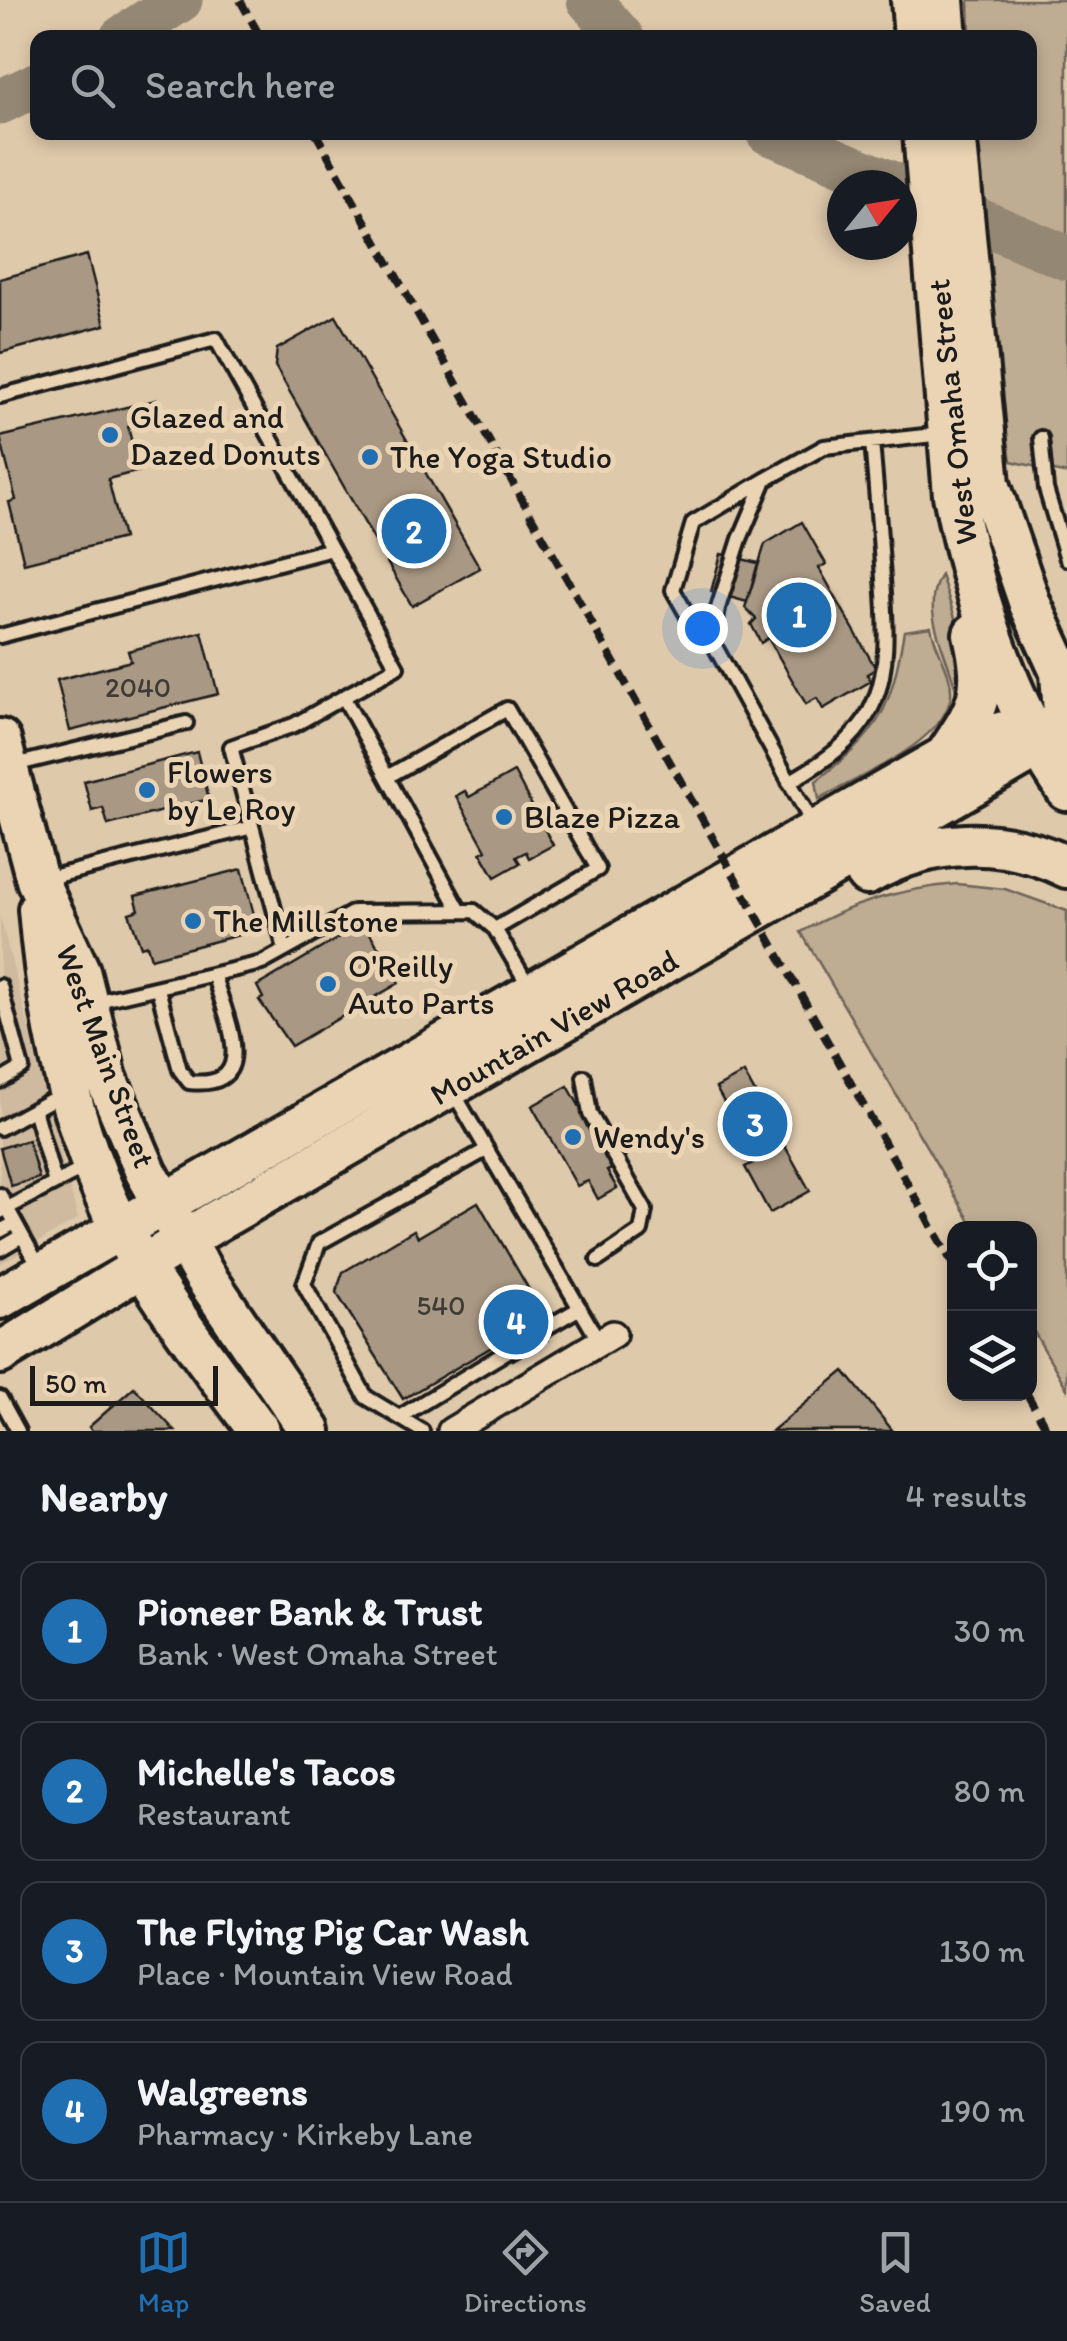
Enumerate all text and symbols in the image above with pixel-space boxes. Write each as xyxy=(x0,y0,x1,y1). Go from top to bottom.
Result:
search box xyxy=(30,30,1037,140)
icon: search xyxy=(65,58,120,113)
text: Search here xyxy=(145,62,336,108)
north arrow xyxy=(827,170,917,260)
street label: West Omaha Street xyxy=(919,277,985,547)
place label: Glazed and Dazed Donuts xyxy=(130,398,321,473)
marker: Glazed and Dazed Donuts xyxy=(99,424,121,446)
place label: The Yoga Studio xyxy=(390,438,612,476)
marker: The Yoga Studio xyxy=(359,446,381,468)
pin: 2 xyxy=(382,494,446,568)
pin: 1 xyxy=(766,578,832,652)
your location xyxy=(677,603,728,654)
house number: 2040 xyxy=(105,670,171,704)
place label: Flowers by Le Roy xyxy=(167,753,296,828)
marker: Flowers by Le Roy xyxy=(136,779,158,801)
place label: Blaze Pizza xyxy=(524,798,680,836)
marker: Blaze Pizza xyxy=(493,806,515,828)
place label: The Millstone xyxy=(213,902,399,940)
marker: The Millstone xyxy=(182,910,204,932)
street label: West Main Street xyxy=(48,939,164,1173)
street label: Mountain View Road xyxy=(423,941,685,1113)
place label: O'Reilly Auto Parts xyxy=(348,947,495,1022)
marker: O'Reilly Auto Parts xyxy=(317,973,339,995)
pin: 3 xyxy=(722,1086,788,1162)
place label: Wendy's xyxy=(593,1118,705,1156)
marker: Wendy's xyxy=(562,1126,584,1148)
map controls xyxy=(947,1221,1037,1401)
button: locate xyxy=(947,1221,1037,1311)
pin: 4 xyxy=(484,1284,548,1360)
house number: 540 xyxy=(417,1288,465,1322)
button: layers xyxy=(947,1311,1037,1401)
scale bar xyxy=(30,1361,218,1406)
text: 50 m xyxy=(45,1366,107,1400)
text: Nearby xyxy=(40,1471,167,1522)
text: 4 results xyxy=(906,1477,1027,1515)
text: Pioneer Bank & Trust xyxy=(137,1589,483,1635)
text: 1 xyxy=(67,1612,82,1650)
text: 30 m xyxy=(954,1612,1025,1650)
text: Bank · West Omaha Street xyxy=(137,1635,498,1673)
text: Michelle's Tacos xyxy=(137,1749,396,1795)
text: 2 xyxy=(66,1772,83,1810)
text: 80 m xyxy=(954,1772,1025,1810)
text: Restaurant xyxy=(137,1795,291,1833)
text: The Flying Pig Car Wash xyxy=(137,1909,528,1955)
text: 3 xyxy=(66,1932,83,1970)
text: 130 m xyxy=(939,1932,1025,1970)
text: Place · Mountain View Road xyxy=(137,1955,513,1993)
text: Walgreens xyxy=(137,2069,308,2115)
text: 4 xyxy=(65,2092,84,2130)
text: 190 m xyxy=(940,2092,1025,2130)
text: Pharmacy · Kirkeby Lane xyxy=(137,2115,473,2153)
tab: Map xyxy=(136,2225,191,2319)
tab: Directions xyxy=(464,2225,587,2319)
tab: Saved xyxy=(859,2225,931,2319)

